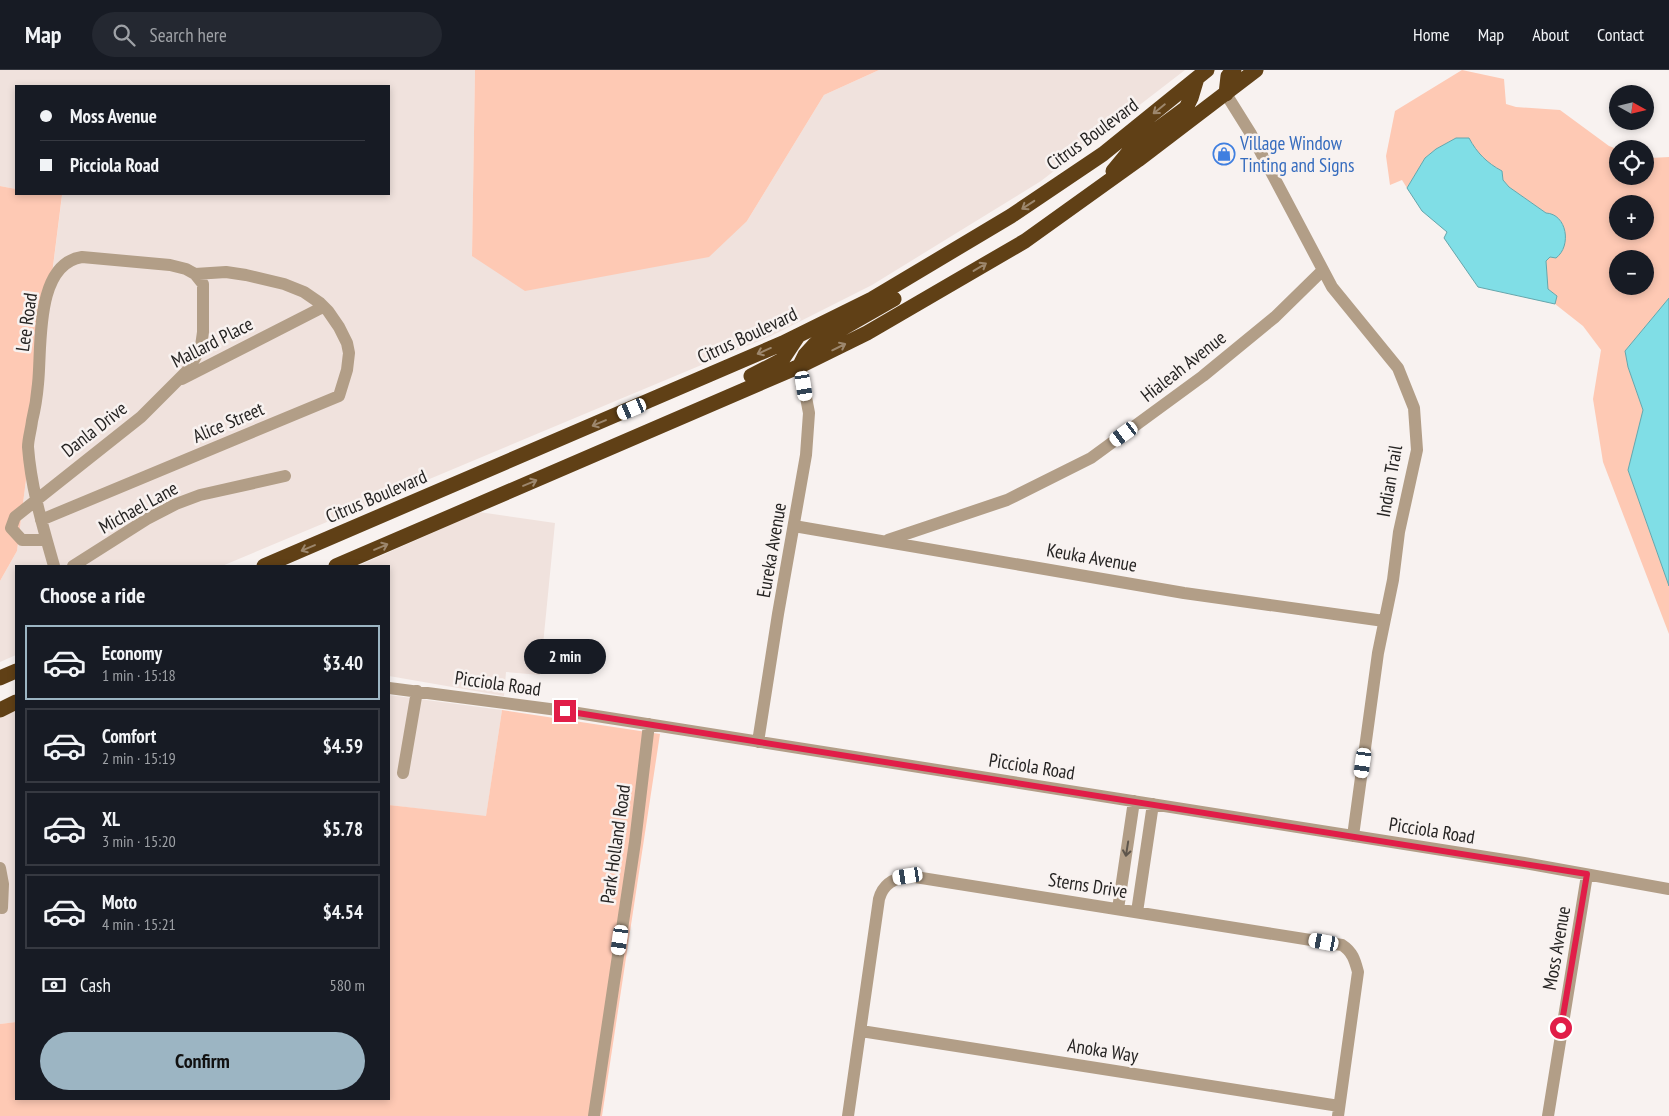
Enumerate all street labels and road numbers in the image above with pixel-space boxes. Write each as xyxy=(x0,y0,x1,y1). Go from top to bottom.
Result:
street label: Citrus Boulevard xyxy=(1041,93,1143,175)
street label: Lee Road xyxy=(10,291,42,353)
street label: Citrus Boulevard xyxy=(693,301,801,369)
street label: Mallard Place xyxy=(167,311,257,373)
street label: Hialeah Avenue xyxy=(1136,325,1231,407)
street label: Danla Drive xyxy=(56,396,132,462)
street label: Alice Street xyxy=(189,396,268,448)
street label: Indian Trail xyxy=(1371,442,1407,519)
street label: Citrus Boulevard xyxy=(322,464,430,528)
street label: Michael Lane xyxy=(94,475,182,539)
street label: Eureka Avenue xyxy=(751,501,791,599)
street label: Keuka Avenue xyxy=(1045,537,1139,577)
street label: Picciola Road xyxy=(453,665,543,701)
street label: Picciola Road xyxy=(987,747,1077,785)
street label: Park Holland Road xyxy=(595,783,635,905)
street label: Picciola Road xyxy=(1387,811,1477,849)
street label: Sterns Drive xyxy=(1047,867,1129,903)
street label: Moss Avenue xyxy=(1537,904,1575,992)
street label: Anoka Way xyxy=(1066,1033,1141,1068)

